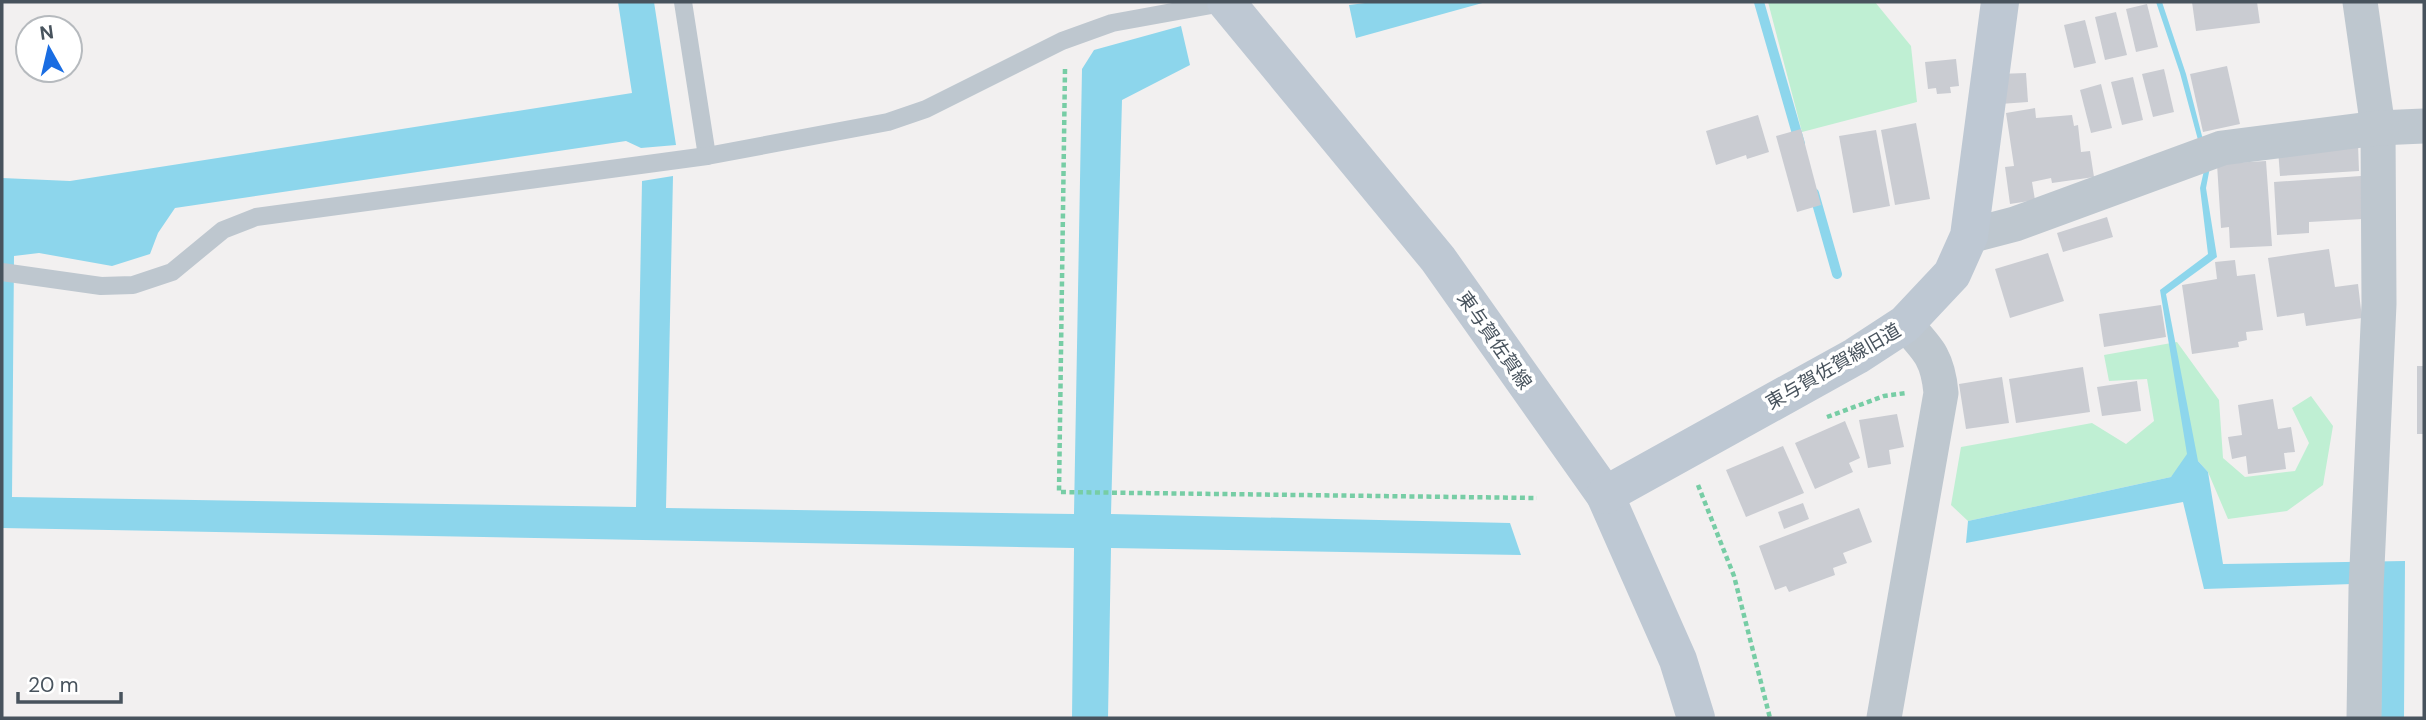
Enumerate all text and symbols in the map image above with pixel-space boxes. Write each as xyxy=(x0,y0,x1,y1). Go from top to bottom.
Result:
north arrow xyxy=(14,14,84,84)
text: N xyxy=(38,19,55,46)
street label: 東与賀佐賀線 xyxy=(1452,286,1538,394)
street label: 東与賀佐賀線旧道 xyxy=(1761,318,1905,415)
scale bar xyxy=(18,660,121,704)
text: 20 m xyxy=(28,671,79,699)

